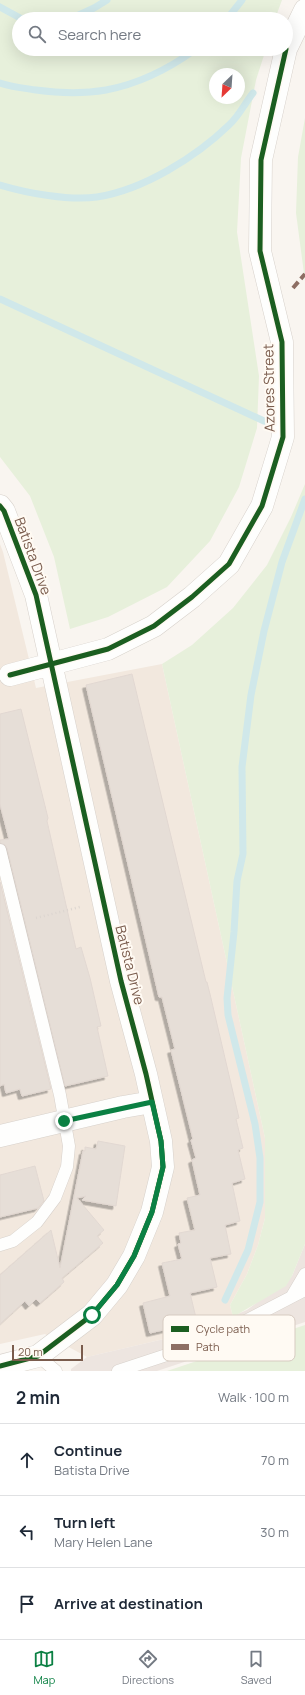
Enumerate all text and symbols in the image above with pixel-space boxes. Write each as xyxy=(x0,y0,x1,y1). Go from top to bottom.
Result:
search box xyxy=(12,12,293,56)
icon: search xyxy=(26,23,48,45)
text: Search here xyxy=(58,24,141,45)
north arrow xyxy=(209,68,245,104)
street label: Azores Street xyxy=(258,343,279,432)
street label: Batista Drive xyxy=(11,514,56,597)
street label: Batista Drive xyxy=(111,923,150,1007)
route end xyxy=(55,1112,73,1130)
route start xyxy=(83,1306,101,1324)
legend xyxy=(163,1315,295,1361)
text: Cycle path xyxy=(196,1321,250,1336)
text: Path xyxy=(196,1339,219,1354)
scale bar xyxy=(12,1343,83,1362)
text: 20 m xyxy=(18,1344,43,1359)
text: 2 min xyxy=(16,1386,60,1409)
text: Walk · 100 m xyxy=(218,1388,289,1406)
text: Continue xyxy=(54,1440,122,1461)
icon: ahead xyxy=(16,1449,38,1471)
text: 70 m xyxy=(261,1451,289,1469)
text: Batista Drive xyxy=(54,1461,130,1479)
text: Turn left xyxy=(54,1512,116,1533)
icon: left xyxy=(16,1521,38,1543)
text: 30 m xyxy=(260,1523,289,1541)
text: Mary Helen Lane xyxy=(54,1533,153,1551)
icon: arrive xyxy=(16,1593,38,1615)
text: Arrive at destination xyxy=(54,1593,203,1614)
tab: Map xyxy=(33,1648,55,1687)
tab: Directions xyxy=(122,1648,174,1687)
tab: Saved xyxy=(241,1648,272,1687)

